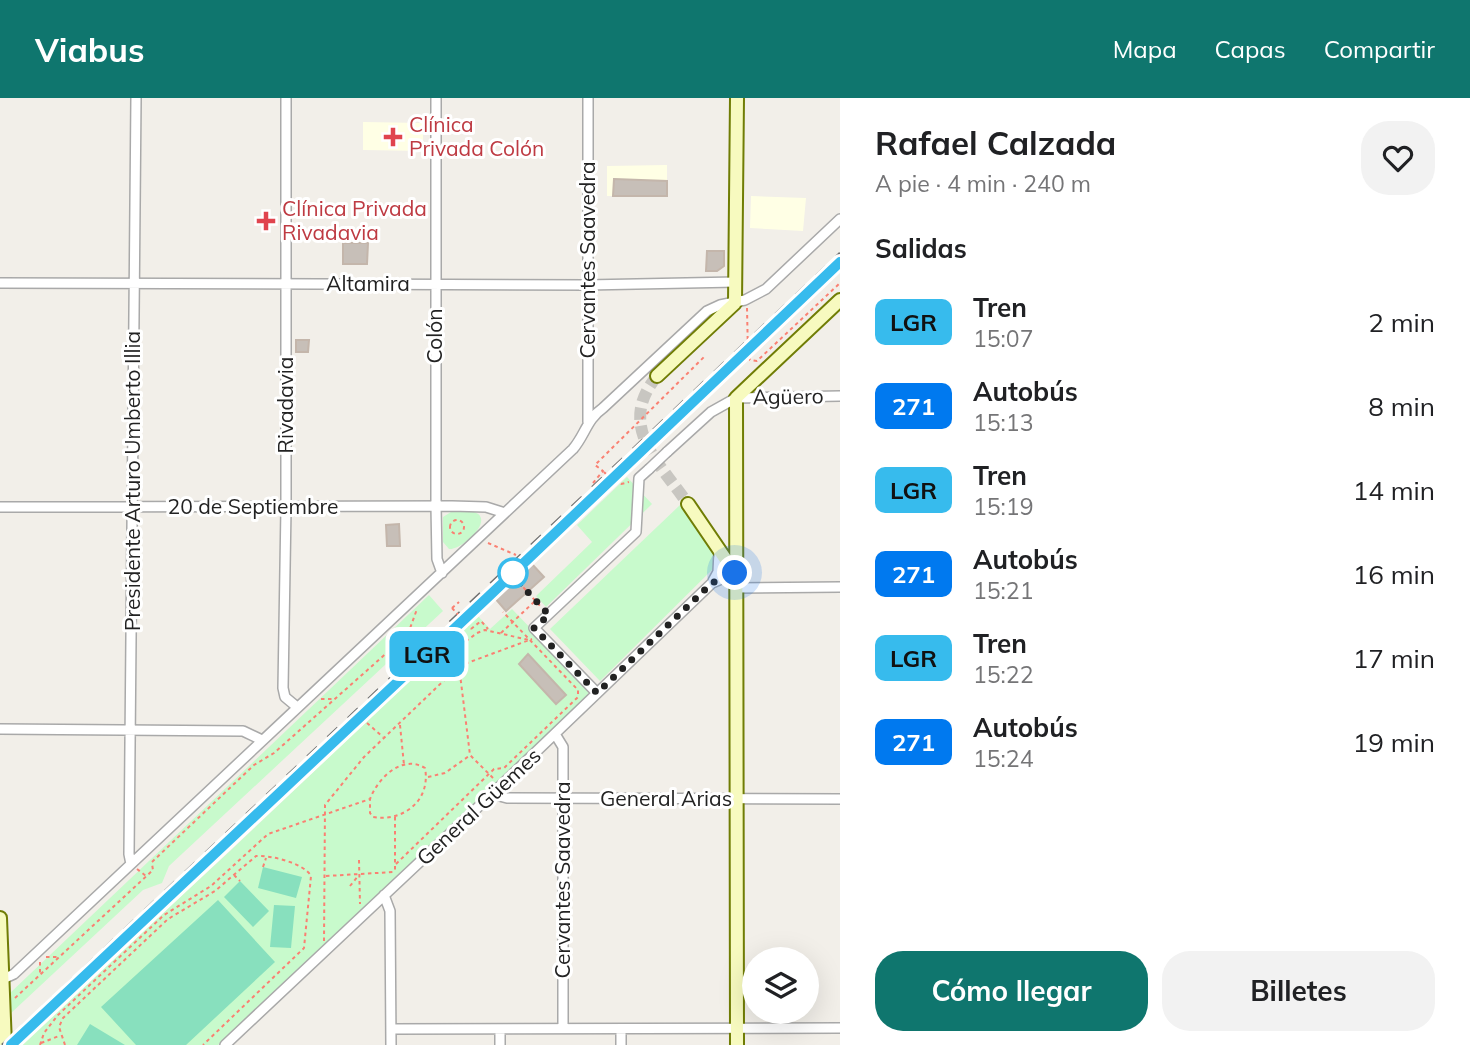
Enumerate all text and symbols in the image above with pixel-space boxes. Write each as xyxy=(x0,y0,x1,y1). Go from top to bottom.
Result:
text: Viabus xyxy=(35,29,145,70)
text: Mapa xyxy=(1113,34,1177,64)
text: Capas xyxy=(1215,34,1286,64)
text: Compartir xyxy=(1324,34,1435,64)
place label: Clínica Privada Colón xyxy=(409,111,544,161)
button: heart xyxy=(1361,121,1435,195)
text: Rafael Calzada xyxy=(875,122,1116,163)
marker: Clínica Privada Colón xyxy=(383,127,403,147)
street label: Cervantes Saavedra xyxy=(574,161,600,359)
text: A pie · 4 min · 240 m xyxy=(875,169,1091,198)
place label: Clínica Privada Rivadavia xyxy=(282,195,427,245)
marker: Clínica Privada Rivadavia xyxy=(256,211,276,231)
text: Salidas xyxy=(875,232,967,265)
street label: Altamira xyxy=(326,270,410,296)
text: Tren xyxy=(973,291,1027,324)
text: 2 min xyxy=(1368,306,1435,339)
text: LGR xyxy=(890,307,937,337)
street label: Colón xyxy=(421,309,447,363)
text: 15:07 xyxy=(973,324,1033,353)
street label: Presidente Arturo Umberto Illia xyxy=(119,331,145,631)
street label: Rivadavia xyxy=(272,357,298,453)
text: Autobús xyxy=(973,375,1078,408)
street label: Agüero xyxy=(752,382,824,410)
text: 8 min xyxy=(1368,390,1435,423)
text: 271 xyxy=(892,391,935,421)
text: 15:13 xyxy=(973,408,1033,437)
text: Tren xyxy=(973,459,1027,492)
text: 14 min xyxy=(1353,474,1435,507)
text: LGR xyxy=(890,475,937,505)
text: 15:19 xyxy=(973,492,1033,521)
street label: 20 de Septiembre xyxy=(168,493,338,519)
text: Autobús xyxy=(973,543,1078,576)
your location xyxy=(717,555,752,590)
unlabelled marker xyxy=(498,558,528,588)
text: 16 min xyxy=(1353,558,1435,591)
text: 271 xyxy=(892,559,935,589)
text: 15:21 xyxy=(973,576,1033,605)
text: Tren xyxy=(973,627,1027,660)
line badge: LGR xyxy=(387,631,467,677)
text: LGR xyxy=(403,639,451,669)
text: 17 min xyxy=(1353,642,1435,675)
text: LGR xyxy=(890,643,937,673)
text: 15:22 xyxy=(973,660,1033,689)
text: Autobús xyxy=(973,711,1078,744)
text: 19 min xyxy=(1353,726,1435,759)
text: 271 xyxy=(892,727,935,757)
street label: General Güemes xyxy=(411,742,546,870)
text: 15:24 xyxy=(973,744,1033,773)
street label: Cervantes Saavedra xyxy=(549,781,575,979)
street label: General Arias xyxy=(600,785,732,811)
map controls xyxy=(742,947,819,1024)
button: layers xyxy=(742,947,819,1024)
button: Cómo llegar xyxy=(875,951,1148,1031)
button: Billetes xyxy=(1162,951,1435,1031)

